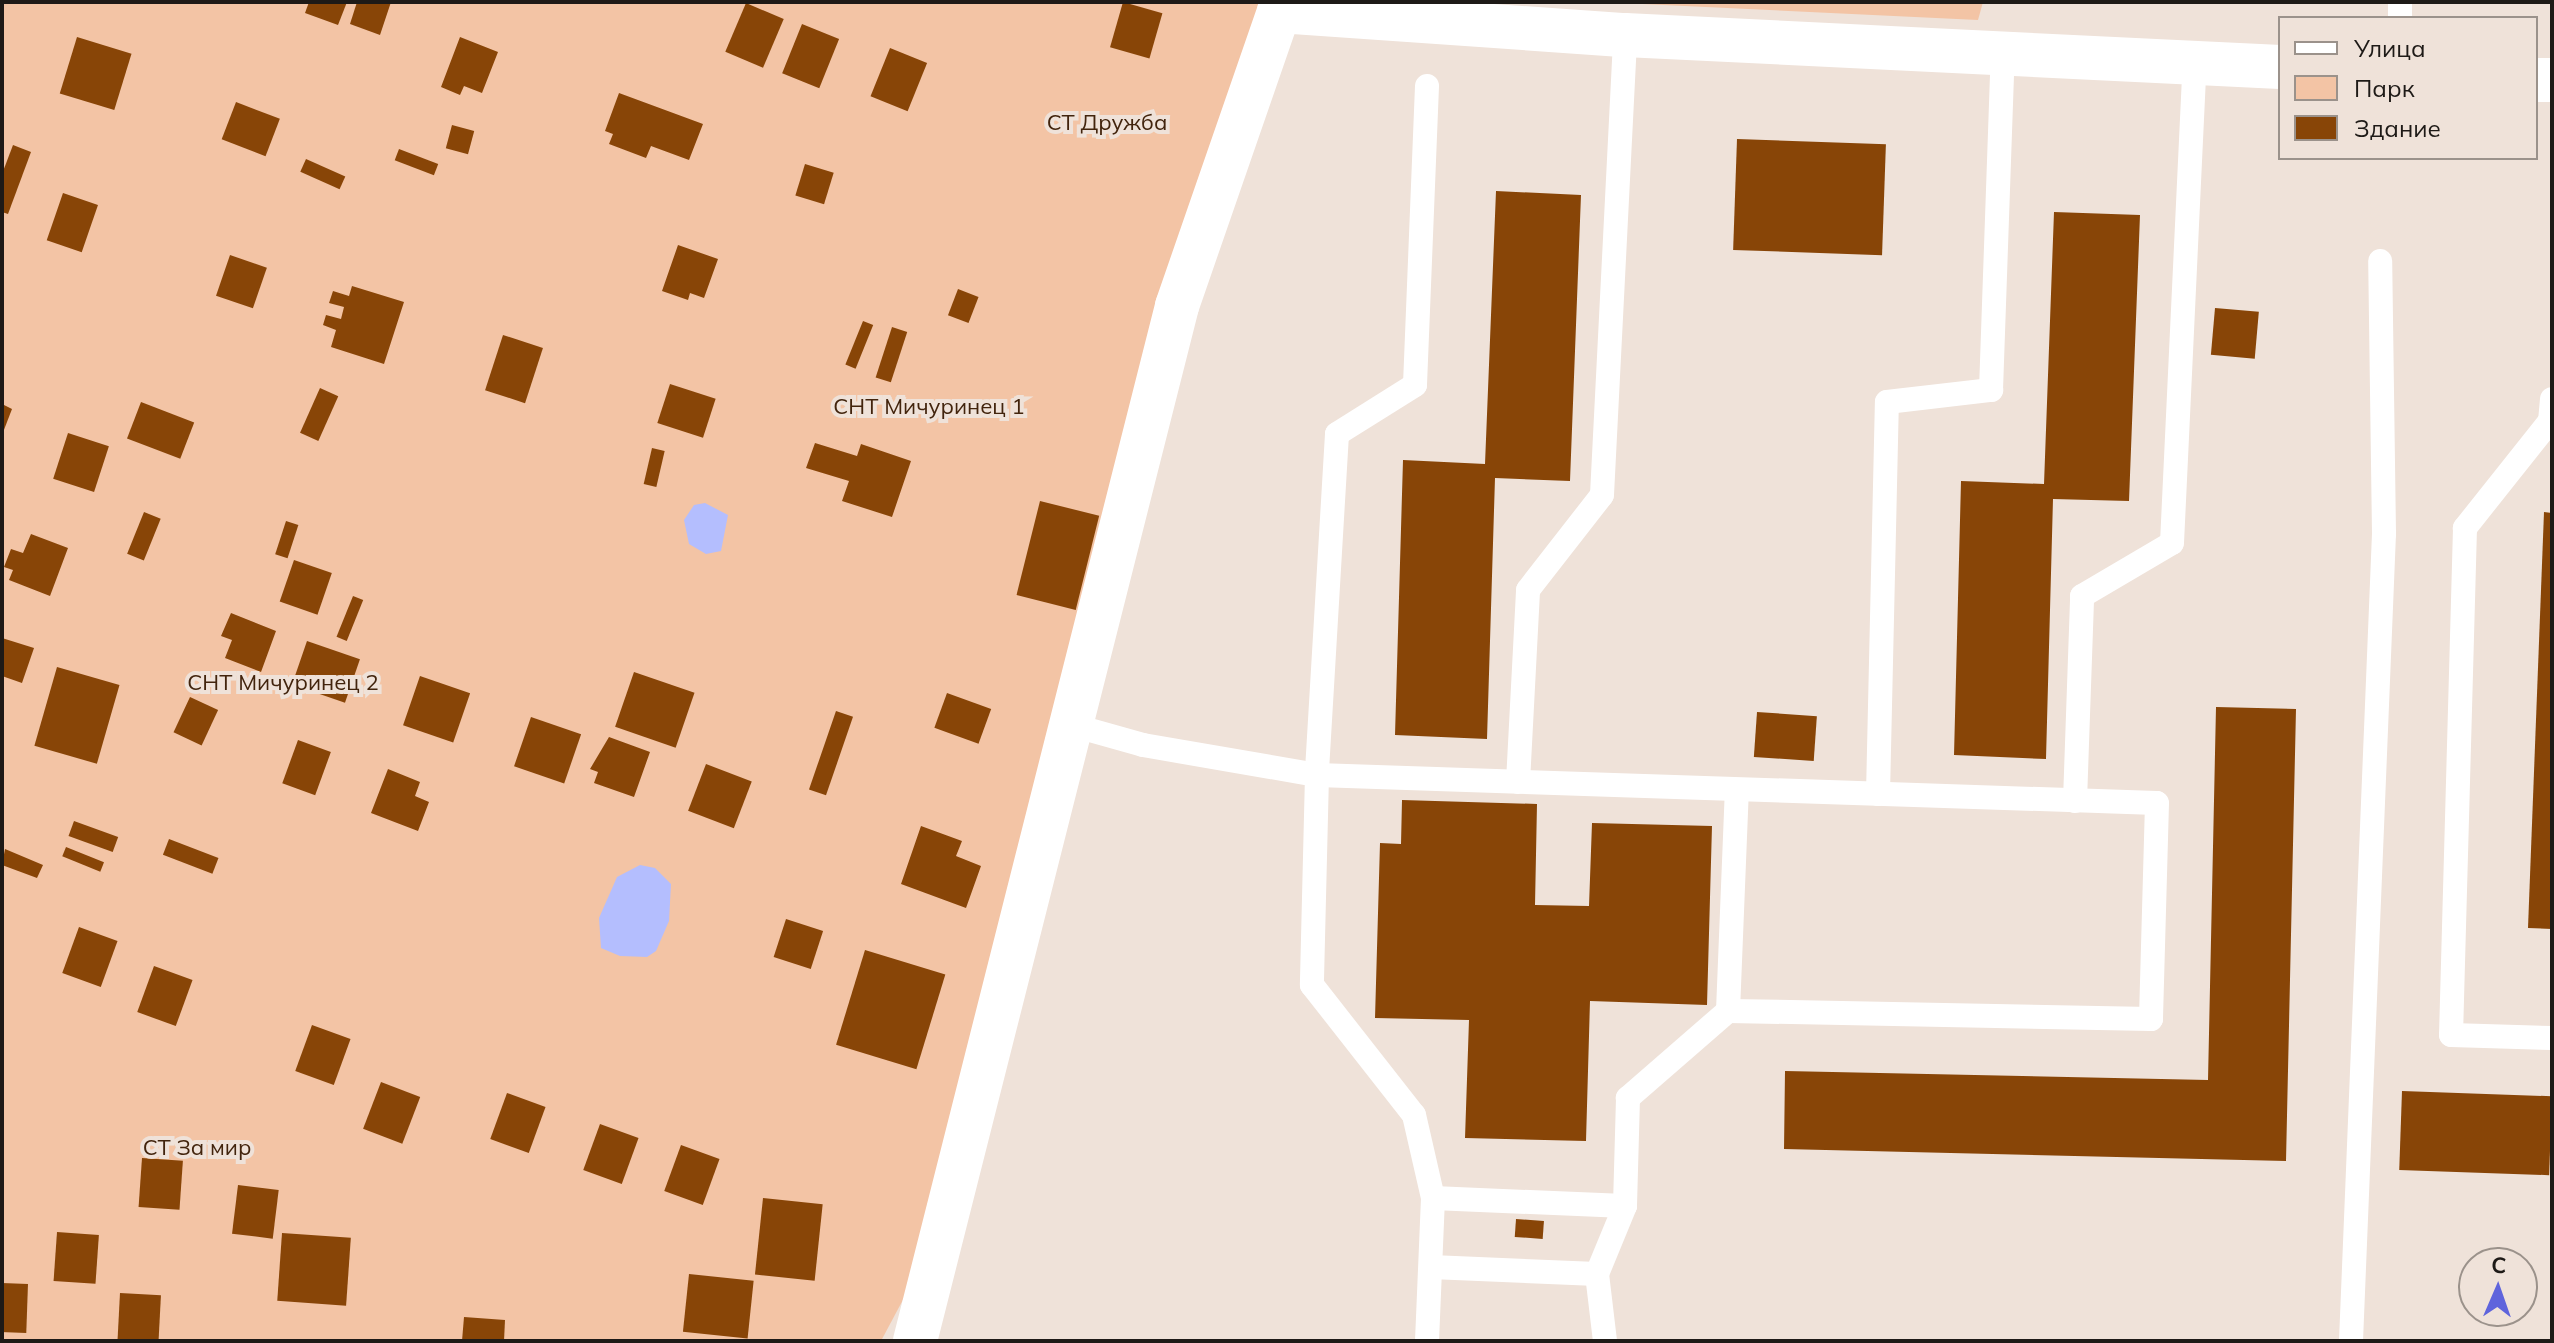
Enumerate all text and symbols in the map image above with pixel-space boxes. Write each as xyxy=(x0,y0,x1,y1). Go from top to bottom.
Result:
legend xyxy=(2278,16,2538,160)
text: Улица xyxy=(2354,33,2426,63)
text: Парк xyxy=(2354,73,2415,103)
park label: СТ Дружба xyxy=(1047,110,1167,136)
text: Здание xyxy=(2354,113,2441,143)
park label: СНТ Мичуринец 1 xyxy=(833,394,1025,420)
park label: СНТ Мичуринец 2 xyxy=(187,670,379,696)
park label: СТ За мир xyxy=(143,1135,251,1161)
north arrow xyxy=(2458,1247,2538,1327)
text: С xyxy=(2491,1251,2507,1279)

